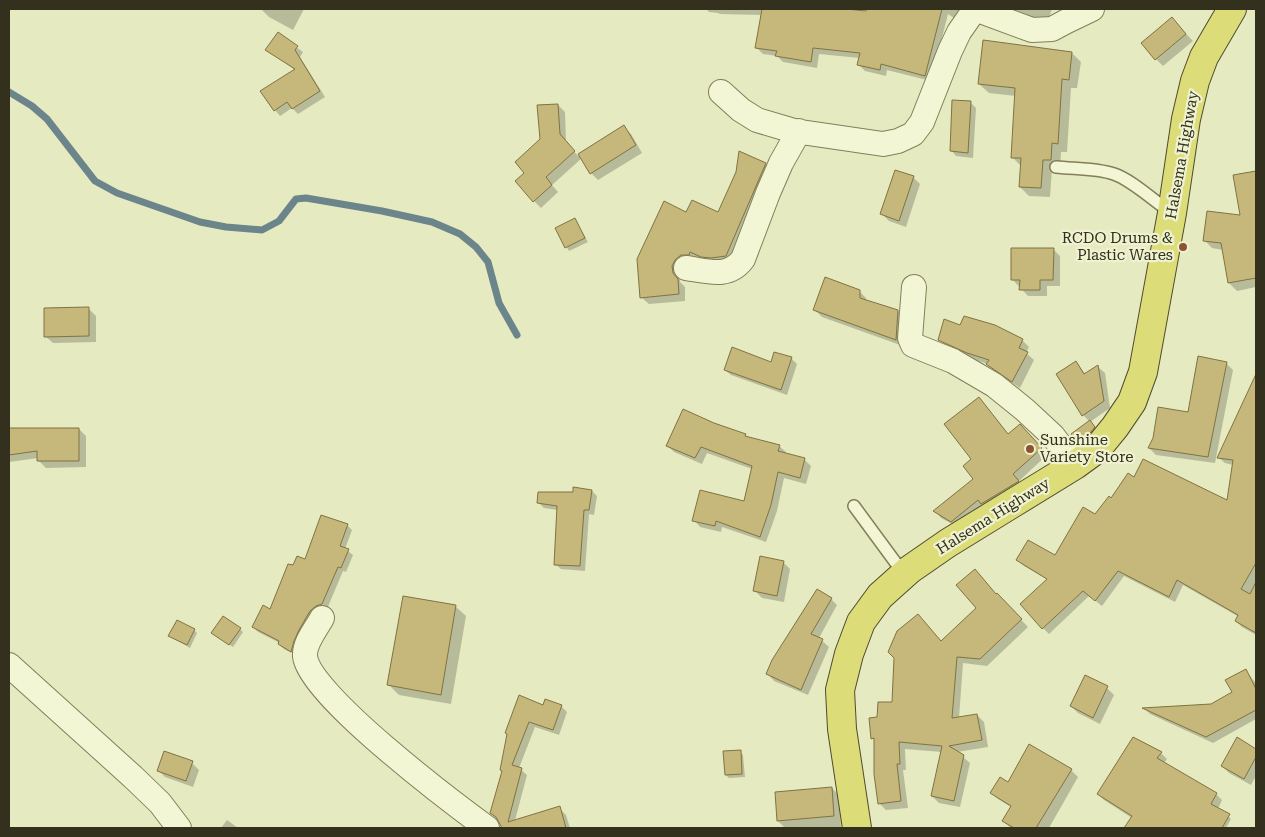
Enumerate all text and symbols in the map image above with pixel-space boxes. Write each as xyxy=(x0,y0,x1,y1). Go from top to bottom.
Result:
street label: Halsema Highway xyxy=(1162,89,1202,221)
place label: RCDO Drums & Plastic Wares xyxy=(1062,229,1173,264)
marker: RCDO Drums & Plastic Wares xyxy=(1177,241,1189,253)
place label: Sunshine Variety Store xyxy=(1040,431,1133,466)
marker: Sunshine Variety Store xyxy=(1024,443,1036,455)
street label: Halsema Highway xyxy=(933,474,1053,558)

